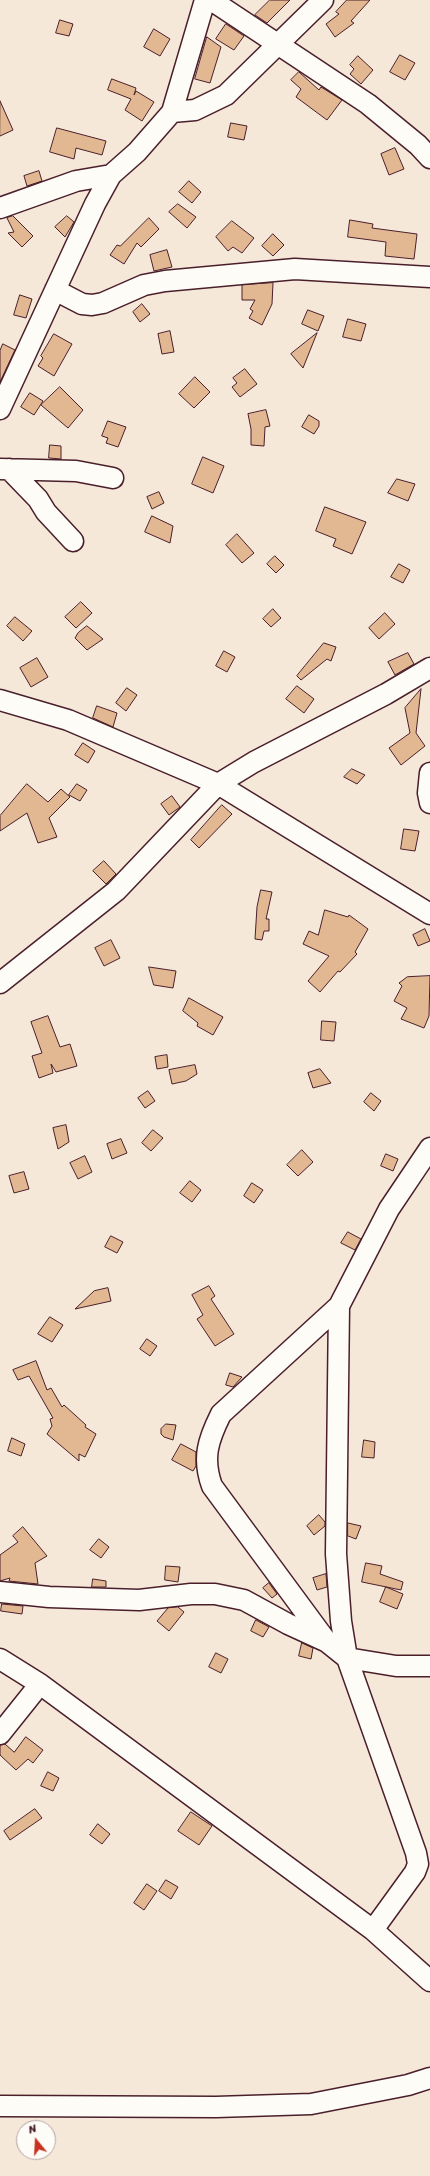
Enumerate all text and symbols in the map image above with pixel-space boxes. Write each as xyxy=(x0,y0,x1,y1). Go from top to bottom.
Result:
text: N xyxy=(26,2119,39,2139)
north arrow xyxy=(16,2120,56,2160)

